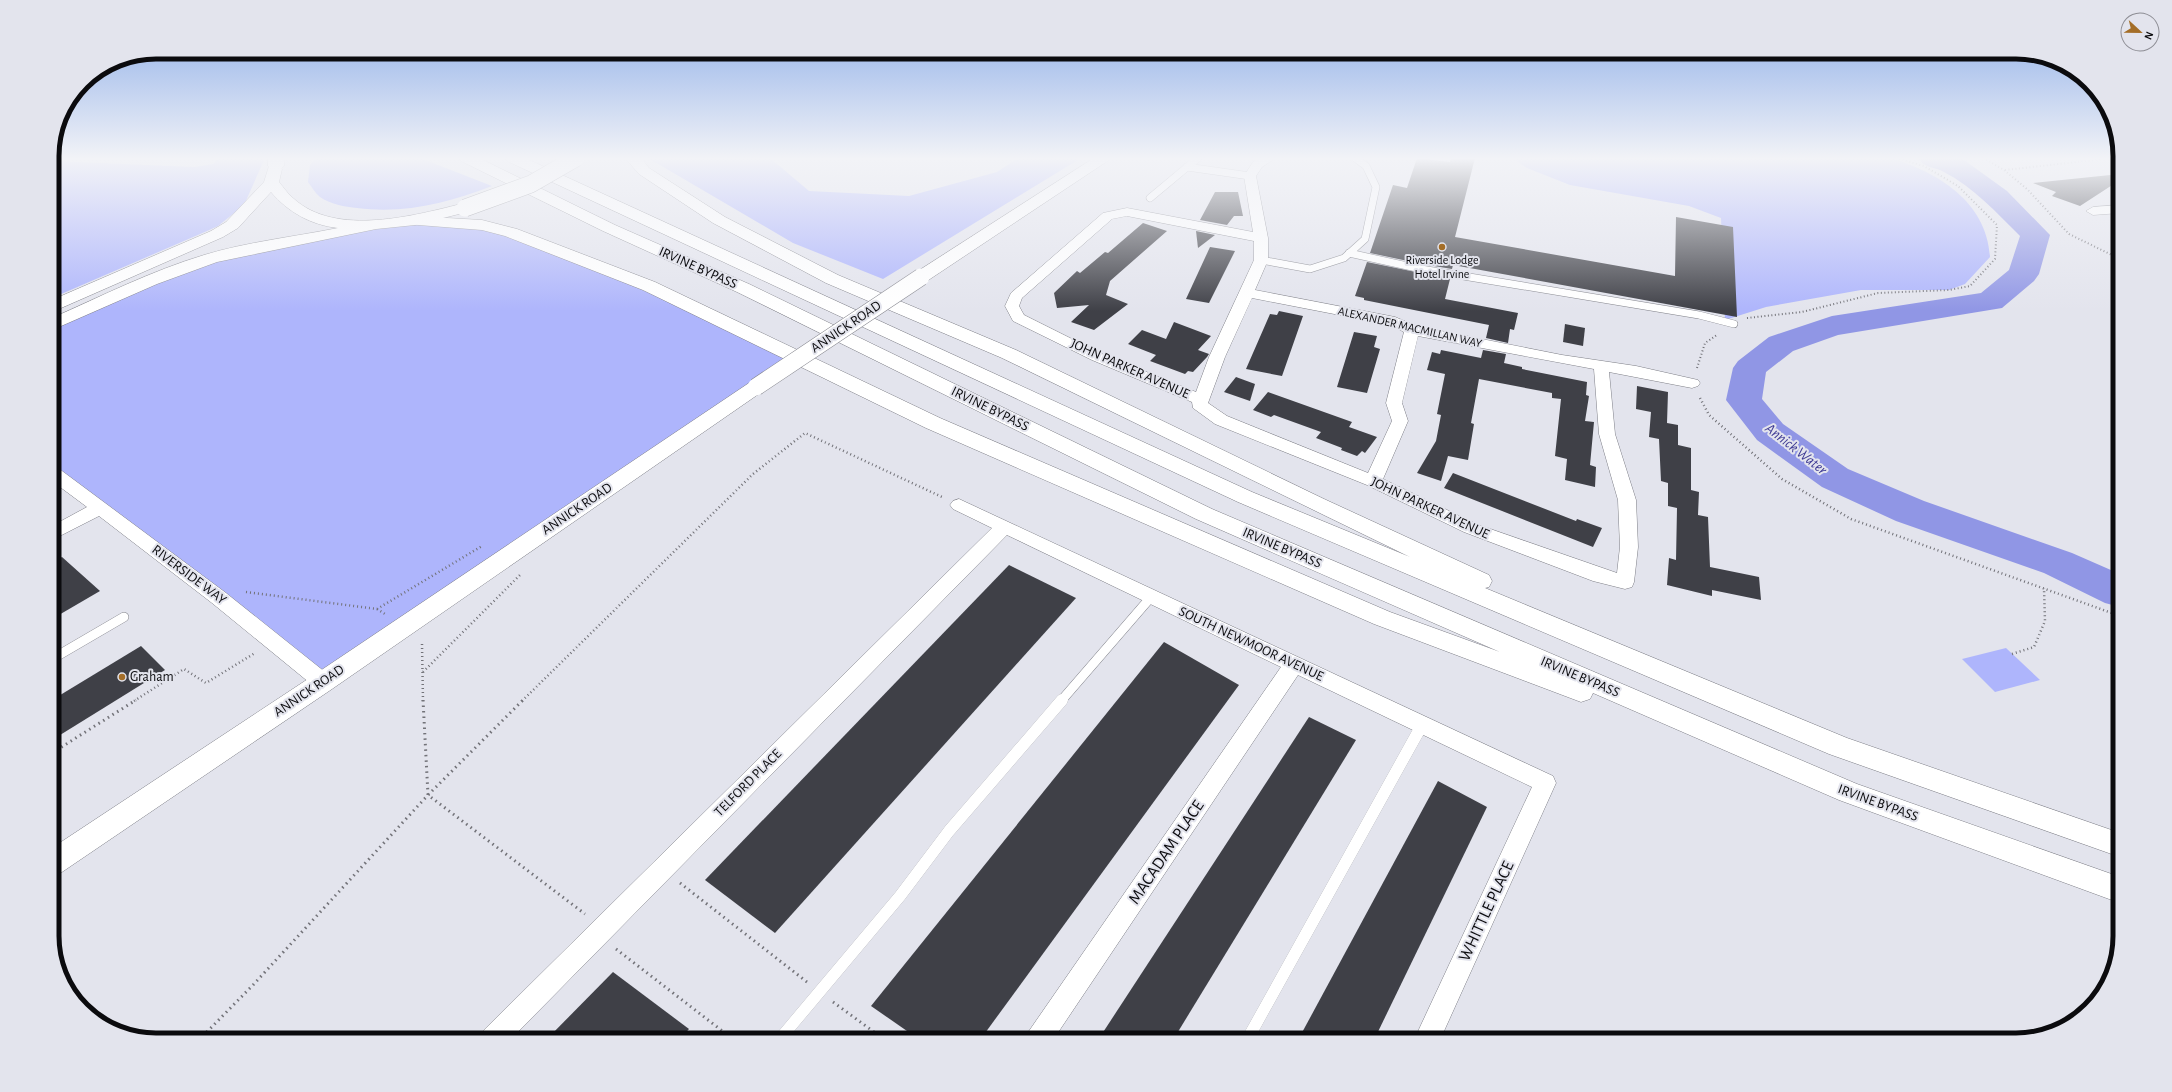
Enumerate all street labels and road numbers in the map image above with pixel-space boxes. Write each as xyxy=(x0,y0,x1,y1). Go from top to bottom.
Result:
street label: IRVINE BYPASS xyxy=(657,244,739,292)
street label: ANNICK ROAD xyxy=(808,298,884,356)
street label: ALEXANDER MACMILLAN WAY xyxy=(1337,305,1484,350)
street label: JOHN PARKER AVENUE xyxy=(1068,336,1192,402)
street label: IRVINE BYPASS xyxy=(949,384,1031,434)
street label: JOHN PARKER AVENUE xyxy=(1369,474,1492,542)
street label: ANNICK ROAD xyxy=(539,480,615,538)
street label: IRVINE BYPASS xyxy=(1240,525,1324,571)
street label: RIVERSIDE WAY xyxy=(149,543,229,608)
street label: SOUTH NEWMOOR AVENUE xyxy=(1176,604,1326,684)
street label: IRVINE BYPASS xyxy=(1538,654,1622,700)
street label: ANNICK ROAD xyxy=(271,662,347,720)
street label: TELFORD PLACE xyxy=(712,747,784,819)
street label: IRVINE BYPASS xyxy=(1836,782,1920,824)
street label: MACADAM PLACE xyxy=(1125,797,1207,907)
street label: WHITTLE PLACE xyxy=(1455,858,1517,964)

